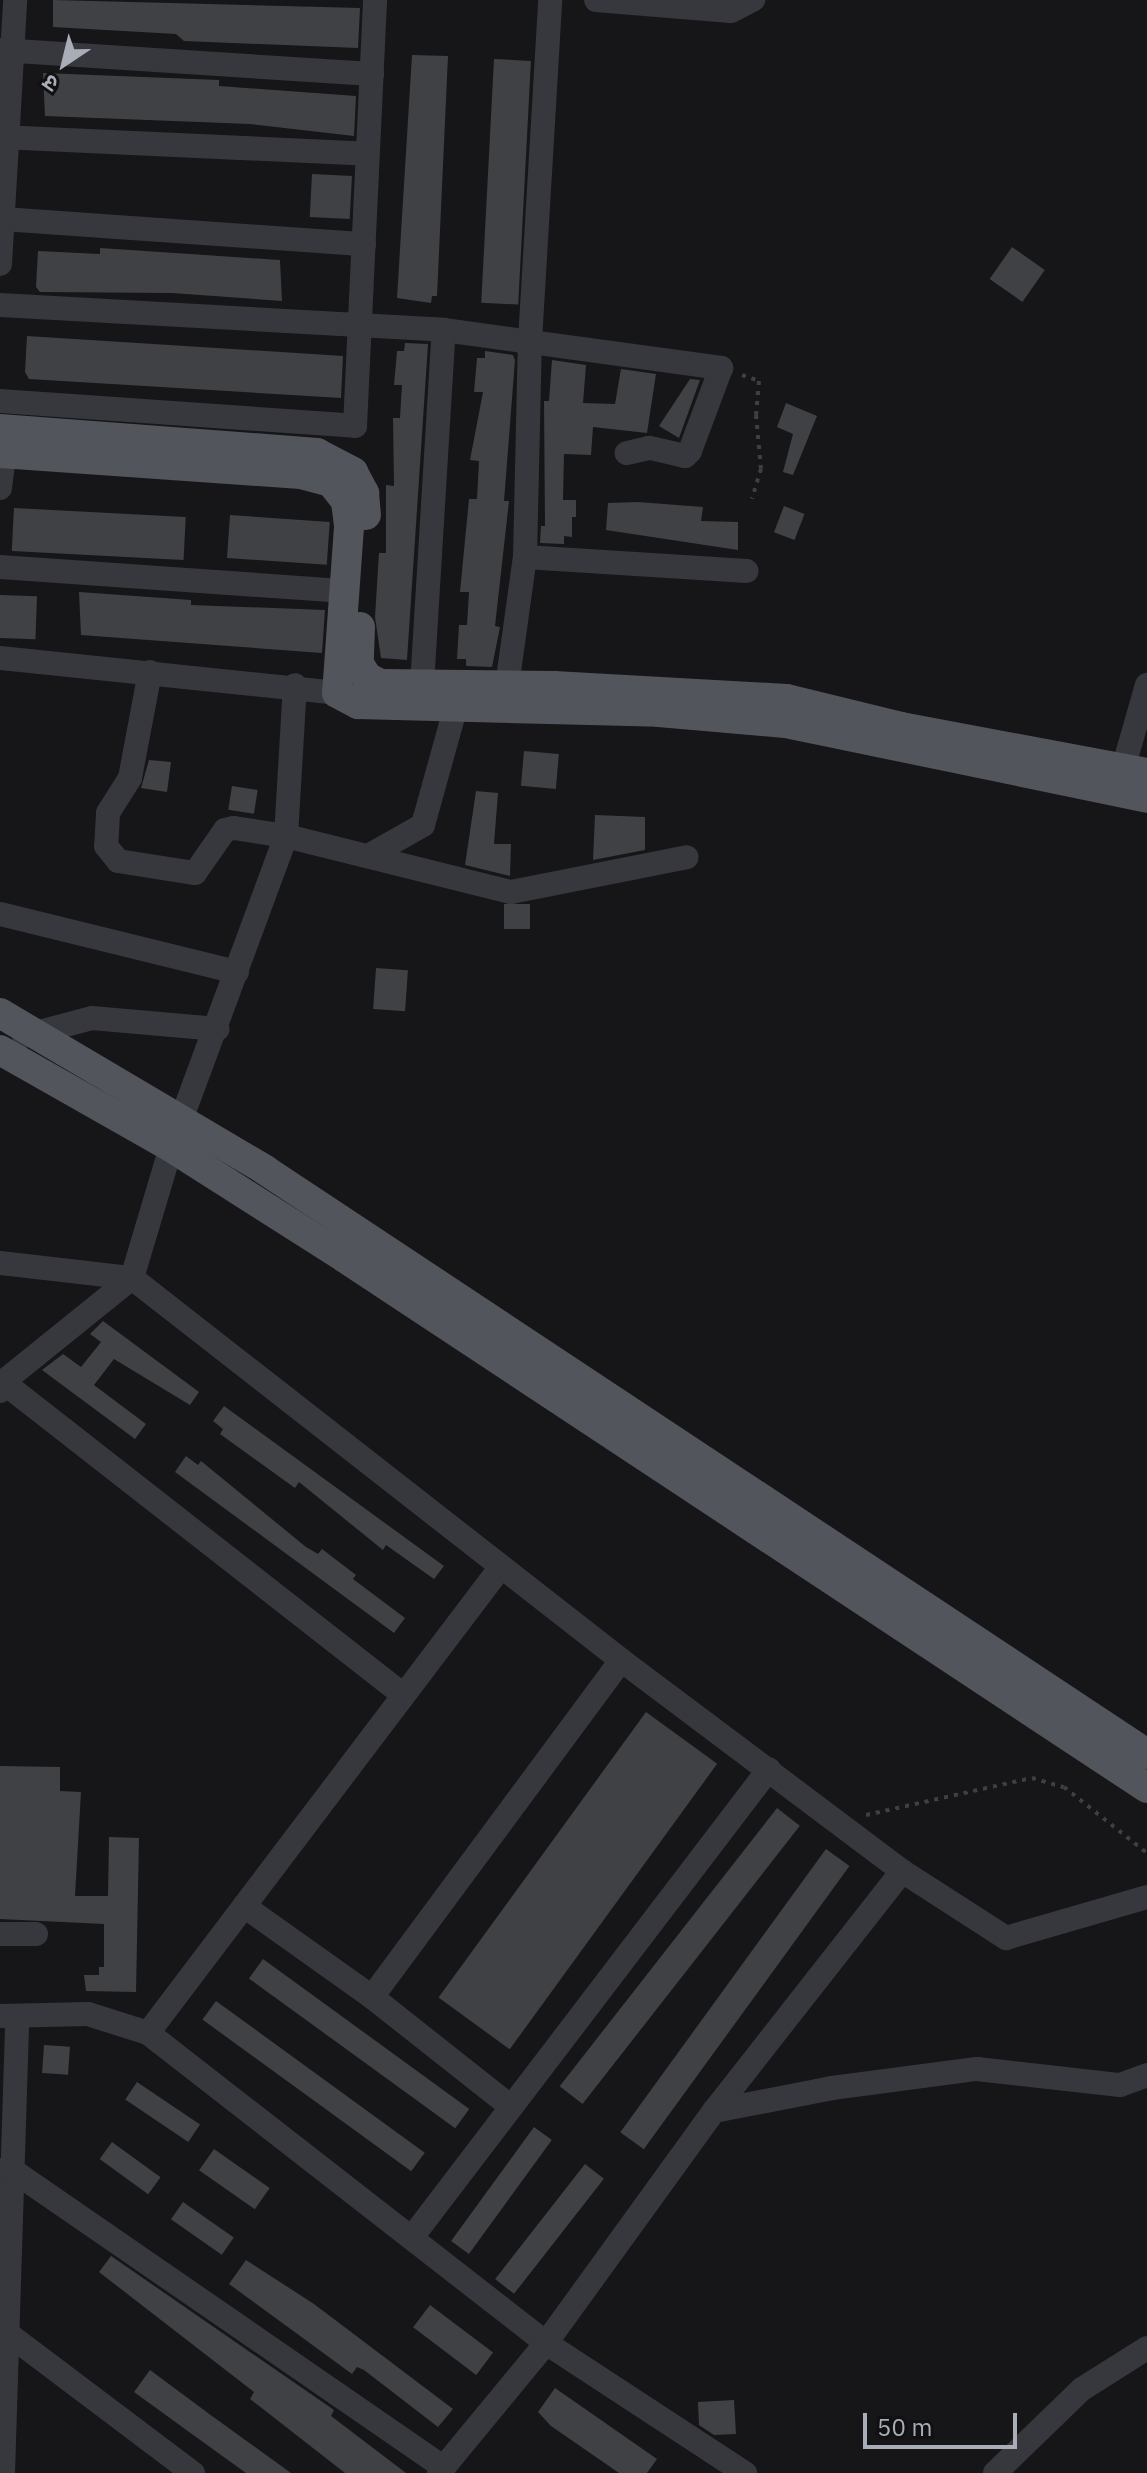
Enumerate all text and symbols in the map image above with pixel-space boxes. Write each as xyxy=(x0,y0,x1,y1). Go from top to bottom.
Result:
north arrow xyxy=(24,24,104,104)
text: उ xyxy=(36,68,64,100)
scale bar xyxy=(867,2397,1021,2447)
text: 50 m xyxy=(877,2411,932,2443)

